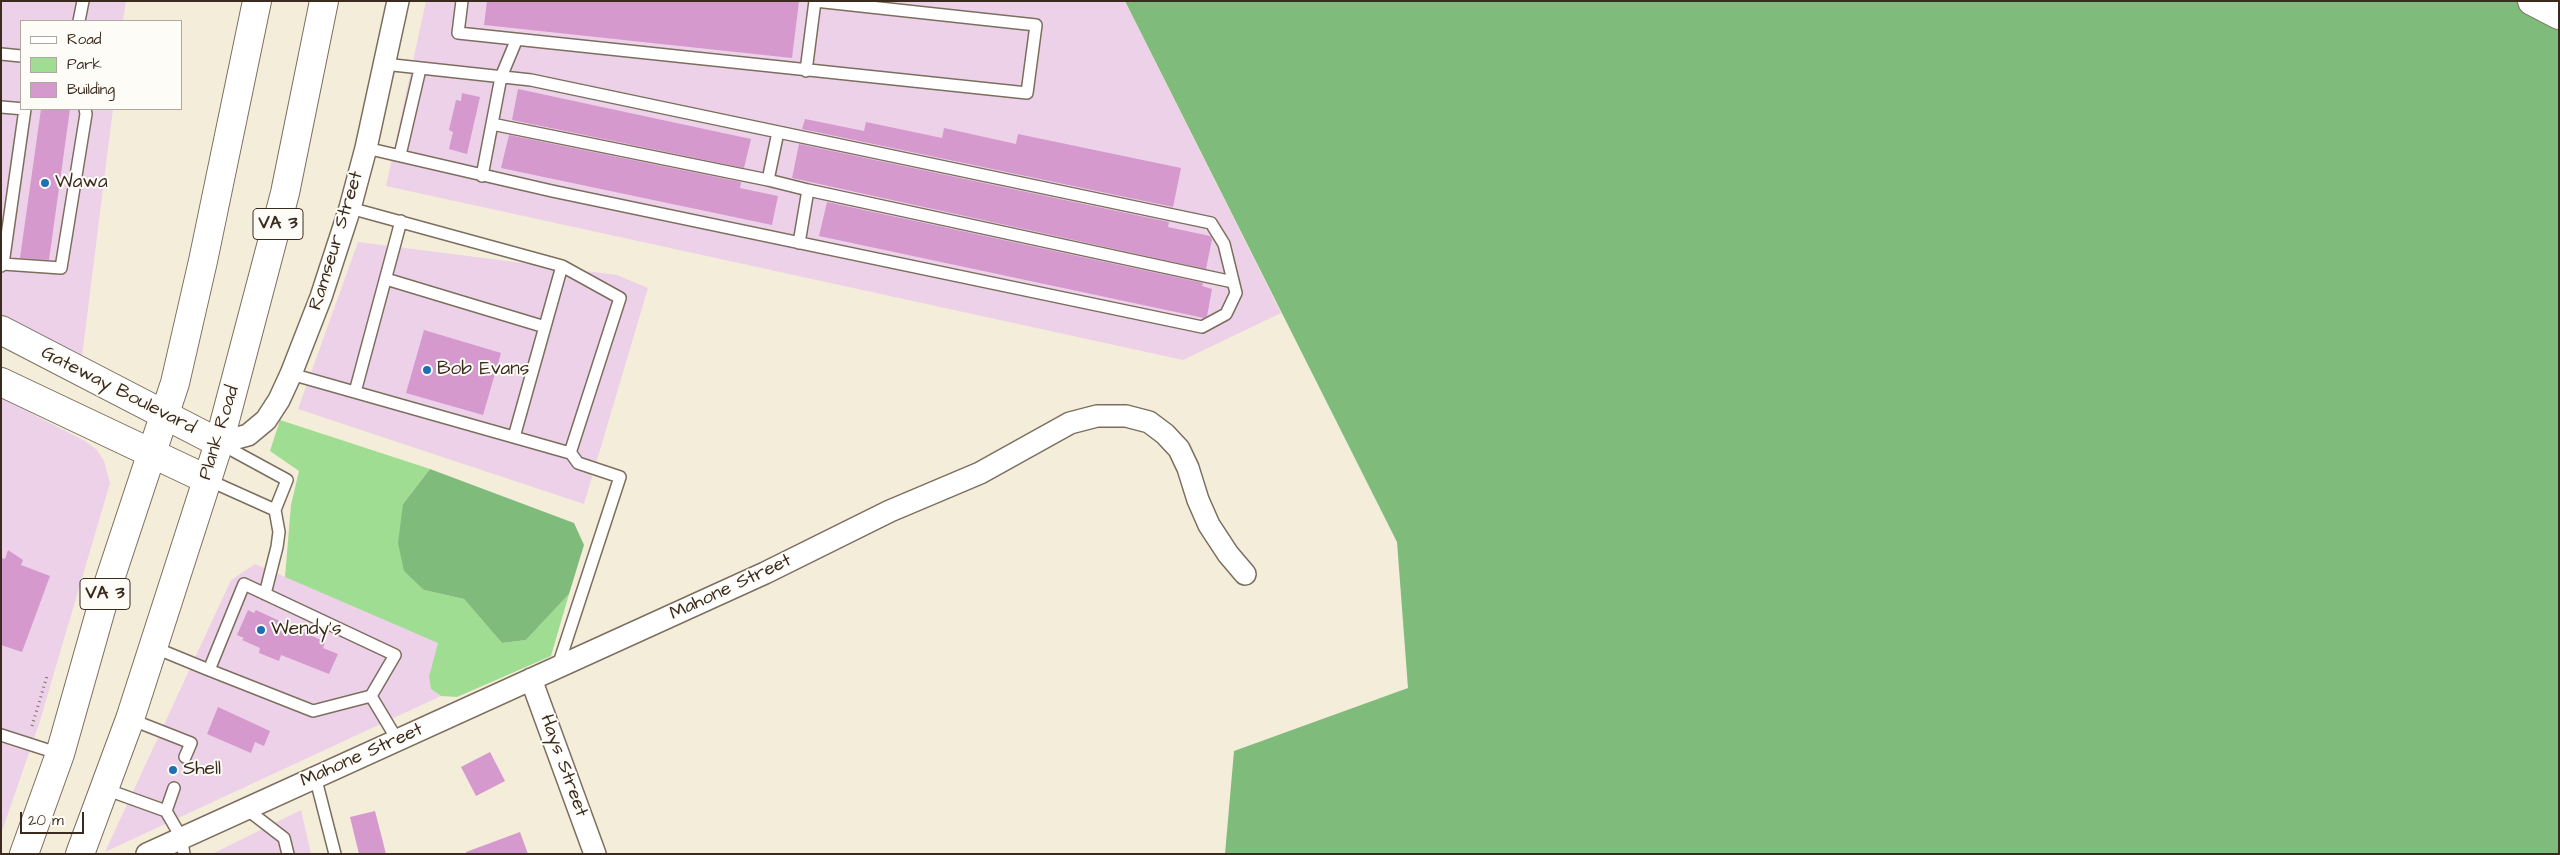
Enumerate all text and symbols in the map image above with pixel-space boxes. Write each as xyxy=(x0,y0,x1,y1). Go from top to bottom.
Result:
legend xyxy=(20,20,182,110)
text: Road xyxy=(67,29,101,50)
text: Park xyxy=(67,54,102,75)
text: Building xyxy=(67,79,115,100)
street label: Ramseur Street xyxy=(305,169,369,313)
place label: Wawa xyxy=(55,172,108,194)
marker: Wawa xyxy=(39,177,51,189)
road number: VA 3 xyxy=(253,208,303,240)
street label: Gateway Boulevard xyxy=(37,342,199,440)
place label: Bob Evans xyxy=(437,359,529,381)
marker: Bob Evans xyxy=(421,364,433,376)
street label: Plank Road xyxy=(195,383,245,483)
street label: Mahone Street xyxy=(667,550,795,626)
road number: VA 3 xyxy=(80,578,130,610)
place label: Wendy's xyxy=(271,619,341,641)
marker: Wendy's xyxy=(255,624,267,636)
street label: Hays Street xyxy=(534,712,592,820)
street label: Mahone Street xyxy=(297,719,427,793)
place label: Shell xyxy=(183,759,221,781)
marker: Shell xyxy=(167,764,179,776)
scale bar xyxy=(22,802,86,834)
text: 20 m xyxy=(28,810,64,831)

